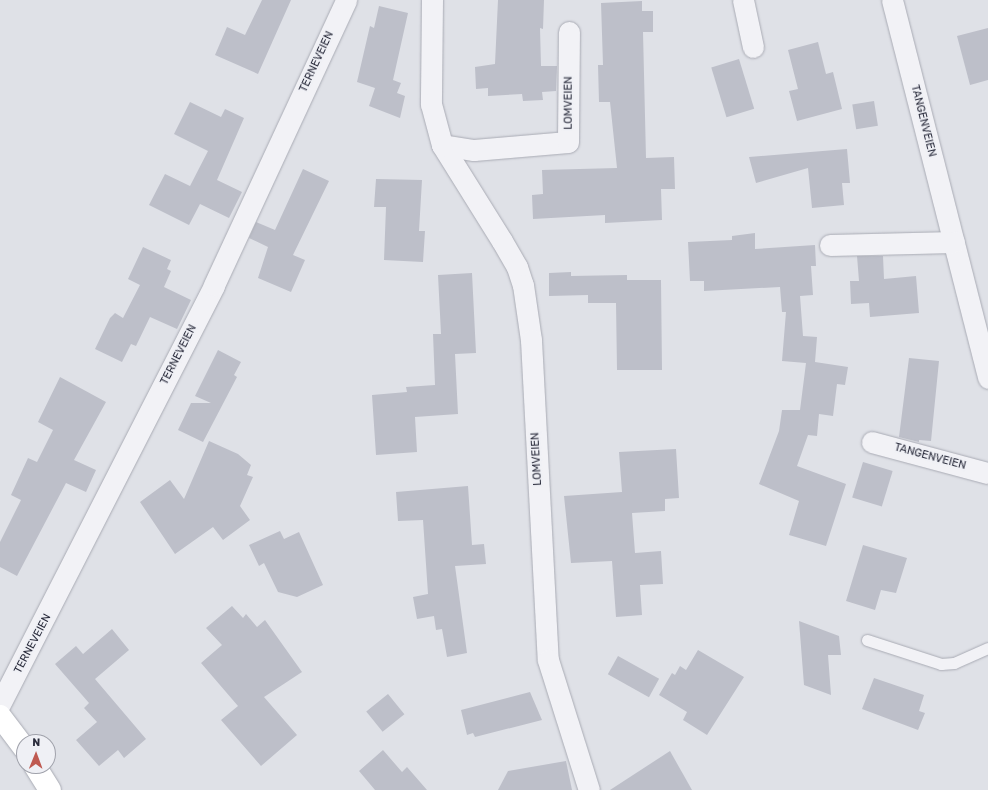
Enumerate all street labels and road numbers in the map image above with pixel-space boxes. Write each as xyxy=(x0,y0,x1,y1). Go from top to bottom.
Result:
street label: TERNEVEIEN xyxy=(297,29,337,95)
street label: LOMVEIEN xyxy=(562,76,576,130)
street label: TANGENVEIEN xyxy=(908,84,938,158)
street label: TERNEVEIEN xyxy=(158,323,200,387)
street label: LOMVEIEN xyxy=(529,432,545,486)
street label: TANGENVEIEN xyxy=(893,441,967,473)
street label: TERNEVEIEN xyxy=(12,612,54,676)

